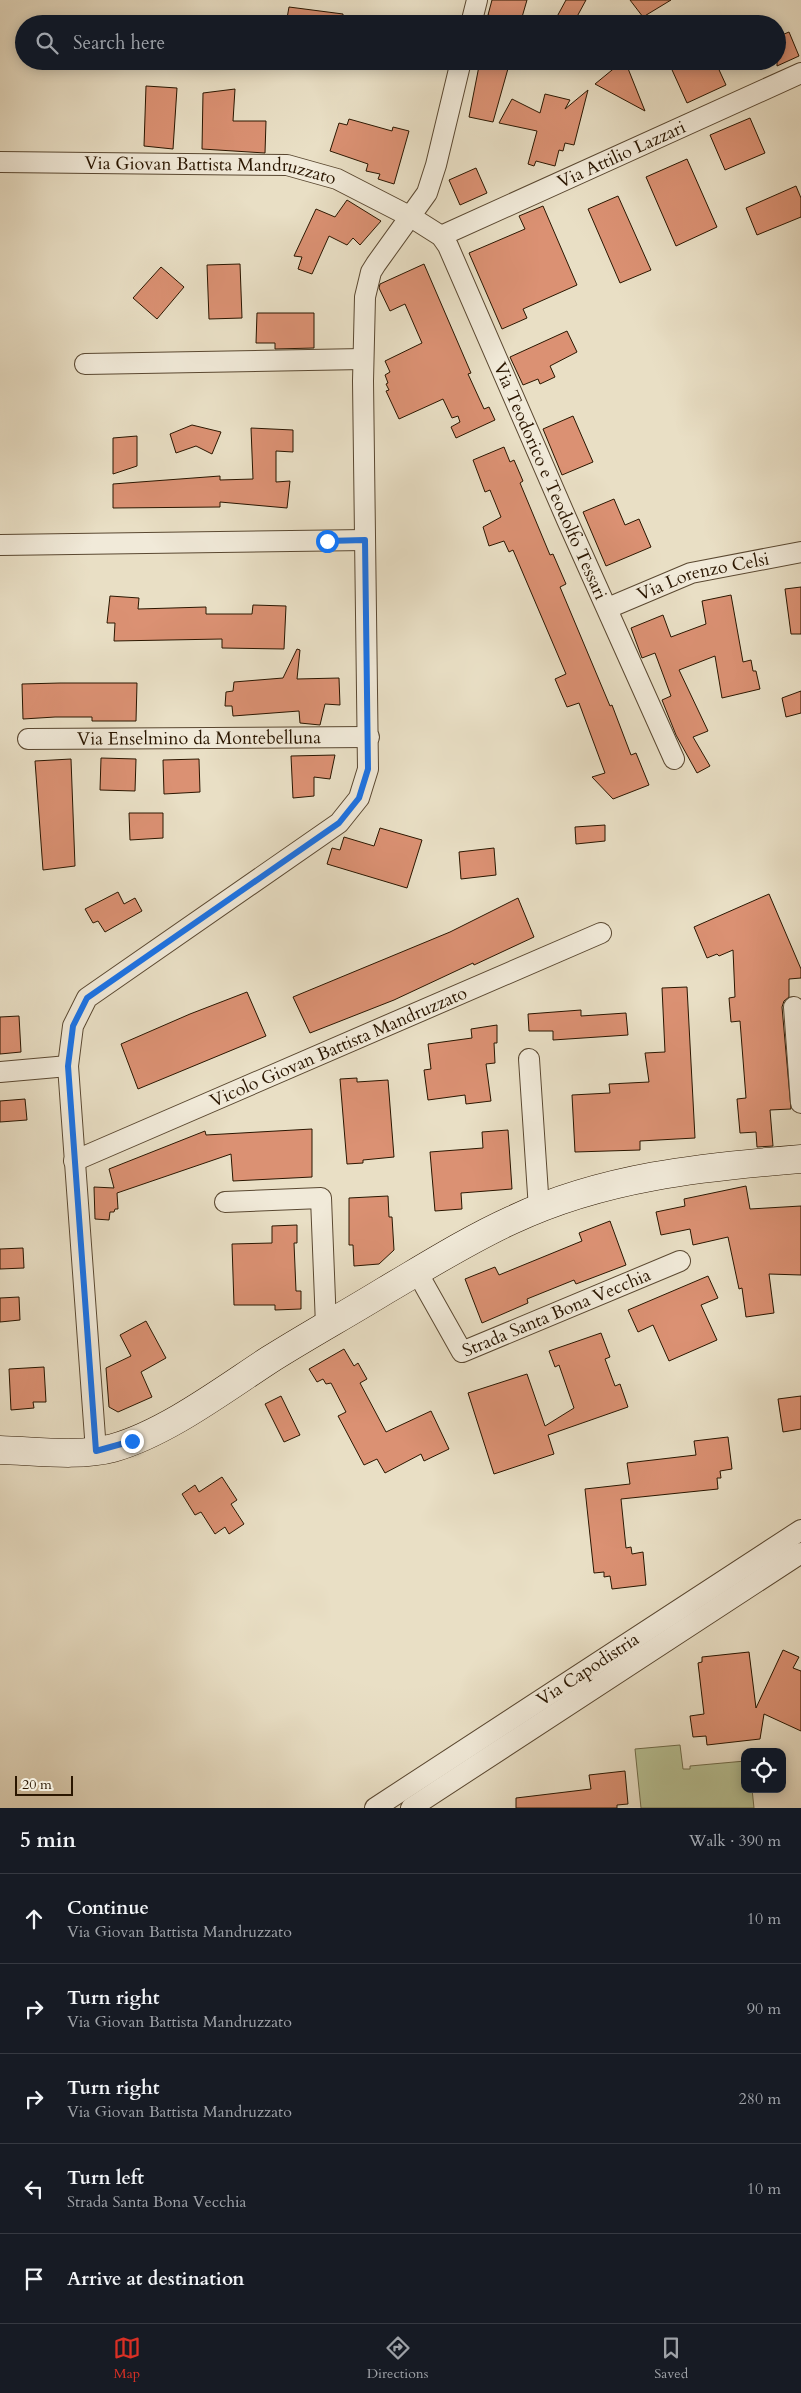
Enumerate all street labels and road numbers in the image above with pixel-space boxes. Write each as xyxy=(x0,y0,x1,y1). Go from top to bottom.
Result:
street label: Via Attilio Lazzari xyxy=(553,115,690,195)
street label: Via Giovan Battista Mandruzzato xyxy=(84,151,339,191)
street label: Via Teodorico e Teodolfo Tessari xyxy=(487,358,613,604)
street label: Via Lorenzo Celsi xyxy=(633,546,771,607)
street label: Via Enselmino da Montebelluna xyxy=(77,725,321,752)
street label: Vicolo Giovan Battista Mandruzzato xyxy=(206,980,471,1114)
street label: Strada Santa Bona Vecchia xyxy=(458,1263,655,1364)
street label: Via Capodistria xyxy=(532,1627,644,1712)

